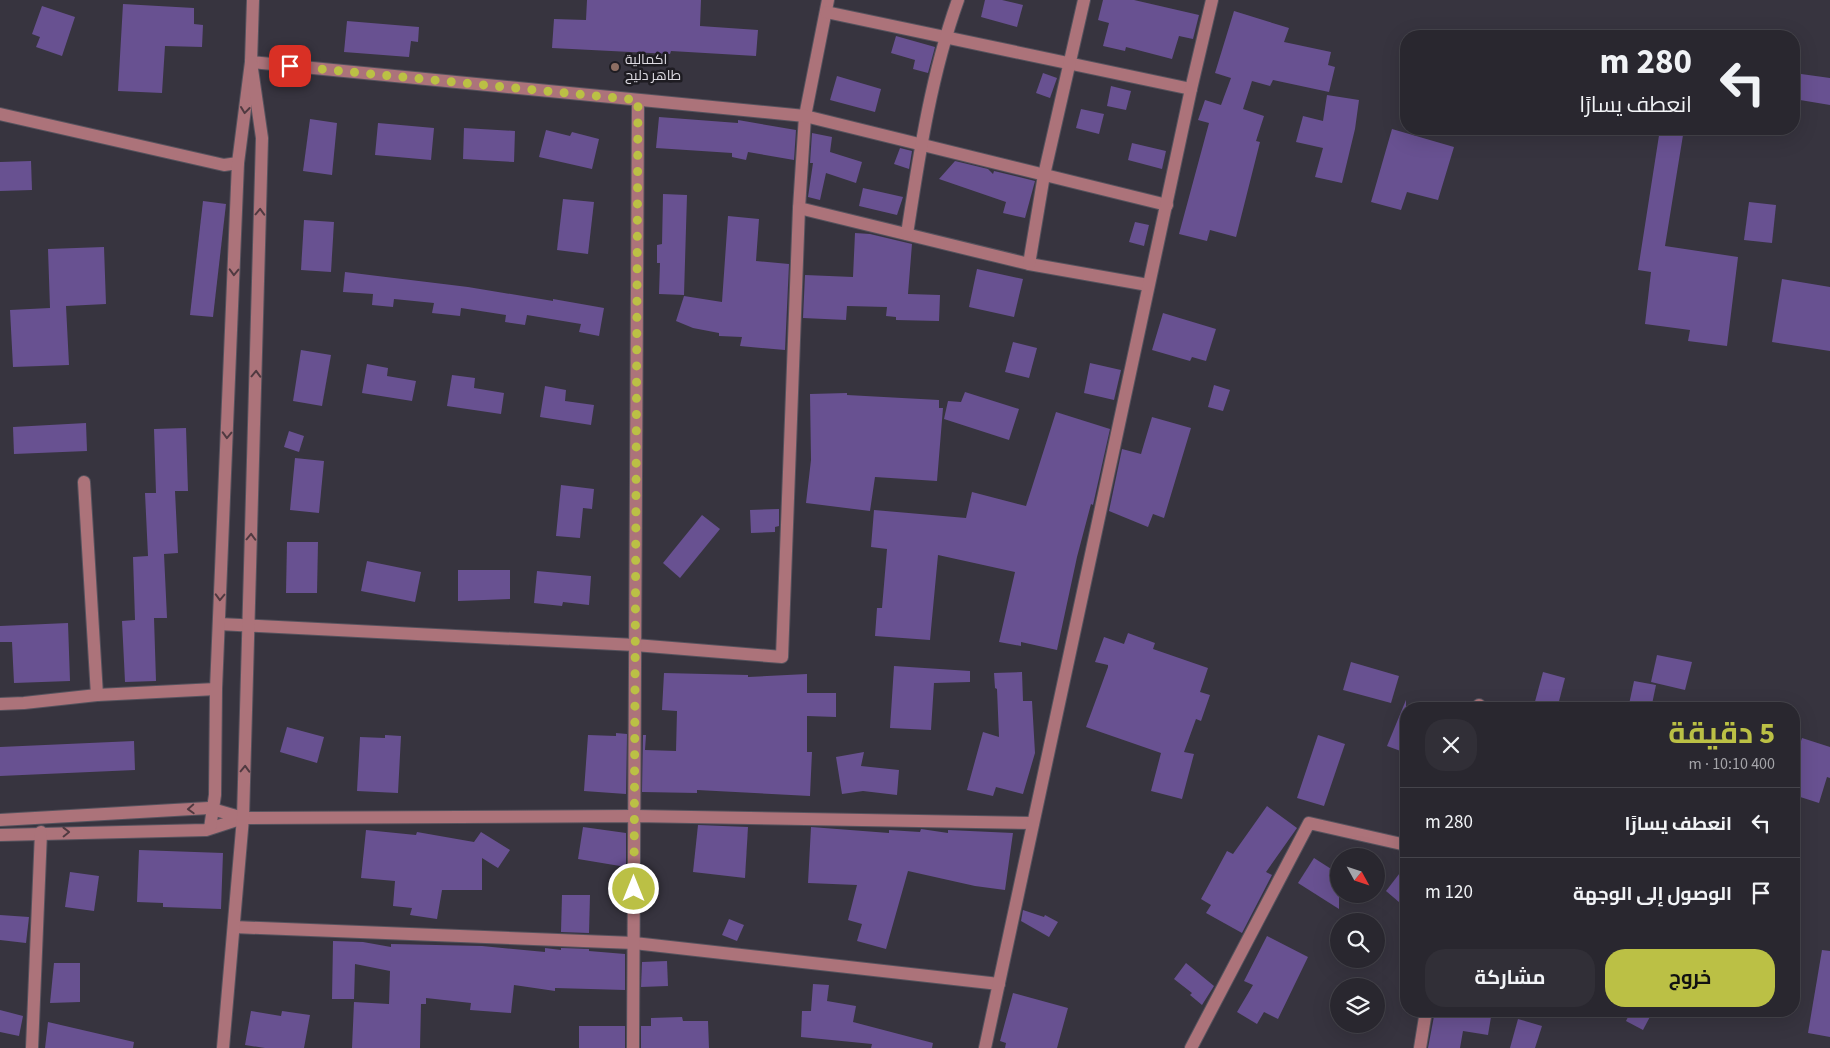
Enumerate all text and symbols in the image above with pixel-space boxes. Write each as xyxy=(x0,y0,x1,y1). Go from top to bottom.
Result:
text: 280 m xyxy=(1600,37,1692,87)
pin xyxy=(269,45,311,87)
place label: اكمالية طاهر دليح xyxy=(625,50,681,86)
icon: left xyxy=(1710,50,1775,115)
icon: arrive xyxy=(276,52,304,80)
marker: اكمالية طاهر دليح xyxy=(609,61,621,73)
text: انعطف يسارًا xyxy=(1579,89,1692,121)
one-way arrow xyxy=(240,107,251,115)
one-way arrow xyxy=(255,208,266,216)
one-way arrow xyxy=(228,268,239,276)
one-way arrow xyxy=(251,370,261,378)
one-way arrow xyxy=(222,431,232,439)
one-way arrow xyxy=(246,532,256,540)
one-way arrow xyxy=(215,593,226,601)
text: 5 دقيقة xyxy=(1668,712,1775,755)
button: close xyxy=(1425,719,1477,771)
text: 400 m · 10:10 xyxy=(1688,753,1775,775)
one-way arrow xyxy=(240,765,250,772)
one-way arrow xyxy=(187,804,195,814)
text: 280 m xyxy=(1425,809,1473,836)
icon: left xyxy=(1747,809,1775,837)
text: انعطف يسارًا xyxy=(1625,811,1732,838)
one-way arrow xyxy=(62,827,70,837)
north arrow xyxy=(1330,848,1385,902)
map controls xyxy=(1330,848,1385,1033)
position arrow xyxy=(607,862,659,914)
text: 120 m xyxy=(1425,879,1473,906)
icon: arrive xyxy=(1747,879,1775,907)
text: الوصول إلى الوجهة xyxy=(1573,881,1732,908)
button: search xyxy=(1330,913,1385,968)
button: مشاركة xyxy=(1425,949,1595,1007)
button: خروج xyxy=(1605,949,1775,1007)
button: layers xyxy=(1330,978,1385,1033)

